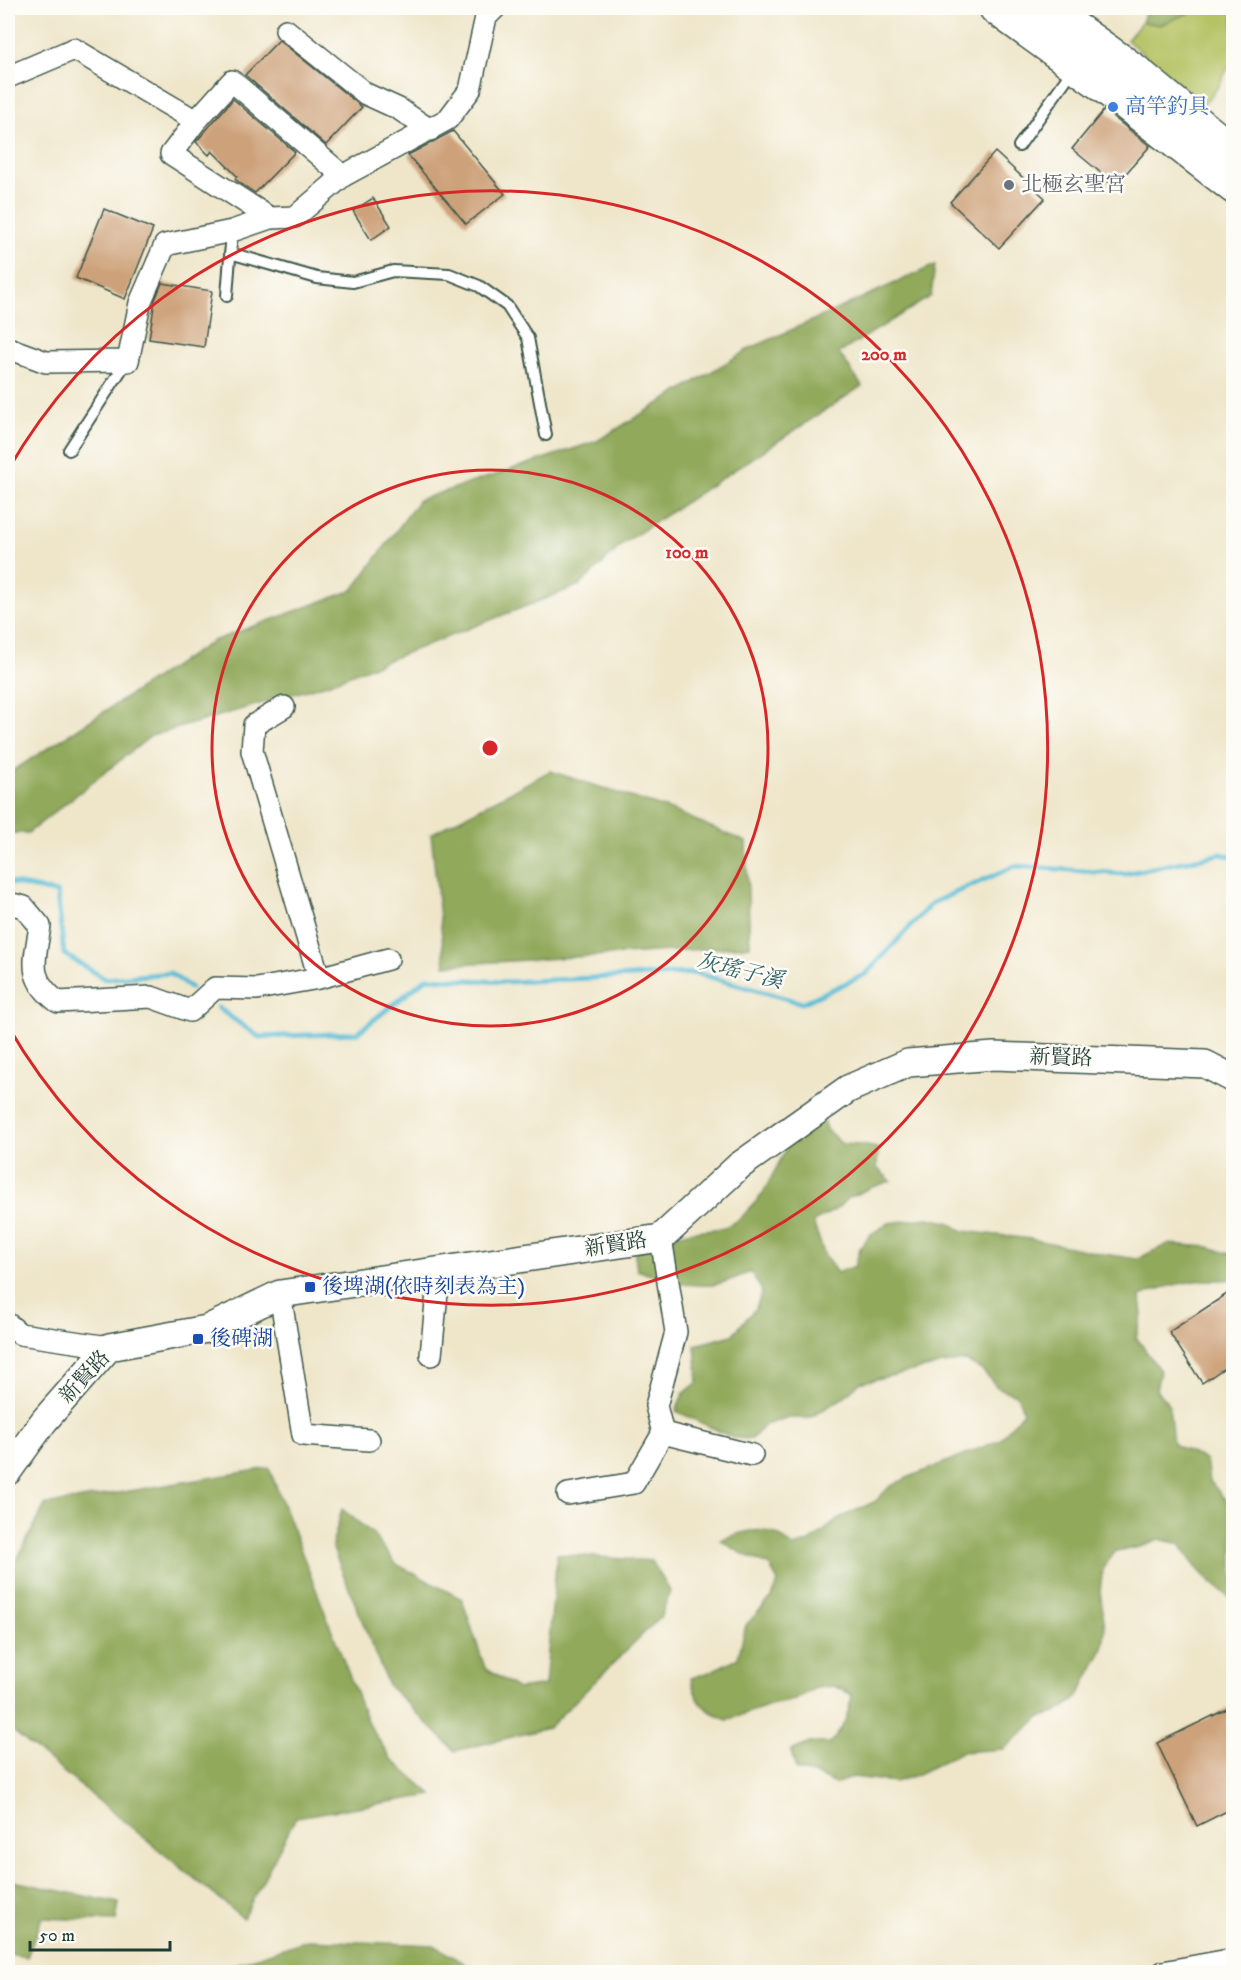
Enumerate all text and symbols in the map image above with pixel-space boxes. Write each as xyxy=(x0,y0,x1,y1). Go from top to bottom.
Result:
place label: 高竿釣具 xyxy=(1125,94,1209,120)
marker: 高竿釣具 xyxy=(1106,100,1120,114)
place label: 北極玄聖宮 xyxy=(1021,172,1126,198)
marker: 北極玄聖宮 xyxy=(1002,178,1016,192)
text: 200 m xyxy=(861,344,907,366)
text: 100 m xyxy=(665,542,709,564)
centre of rings xyxy=(480,738,500,758)
water label: 灰瑤子溪 xyxy=(694,947,788,995)
street label: 新賢路 xyxy=(1029,1044,1093,1072)
street label: 新賢路 xyxy=(583,1227,649,1263)
place label: 後埤湖(依時刻表為主) xyxy=(322,1274,525,1300)
marker: 後埤湖(依時刻表為主) xyxy=(303,1280,317,1294)
place label: 後碑湖 xyxy=(210,1326,273,1352)
marker: 後碑湖 xyxy=(191,1332,205,1346)
street label: 新賢路 xyxy=(54,1345,116,1409)
scale bar xyxy=(30,1914,170,1952)
text: 50 m xyxy=(39,1925,75,1947)

